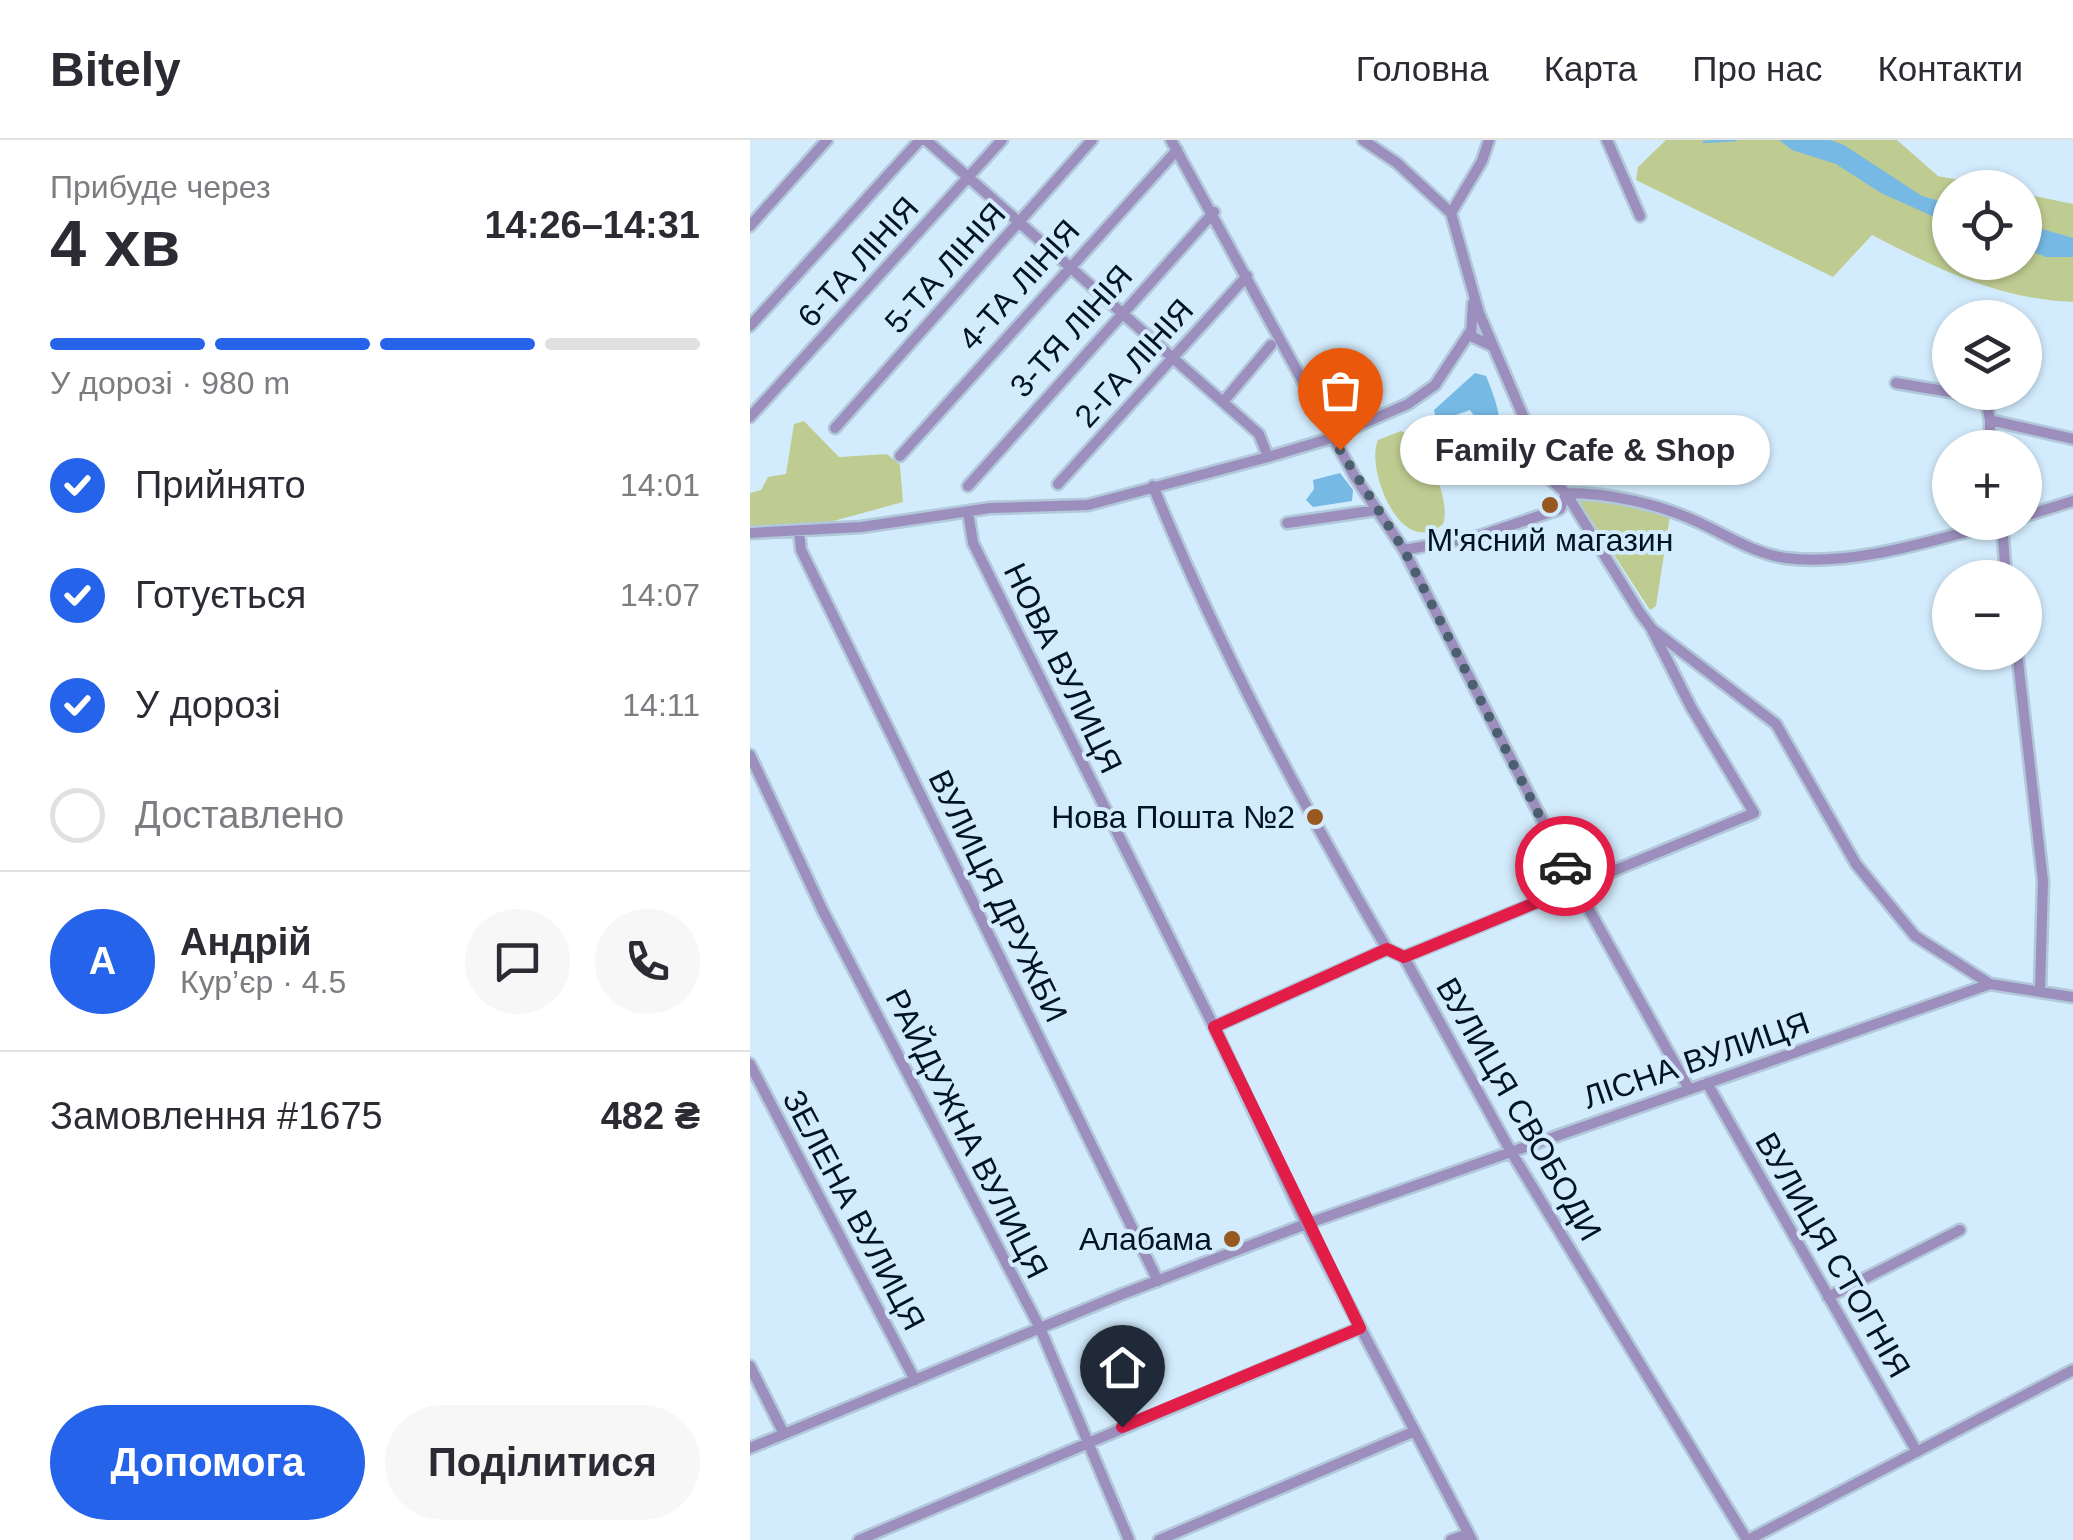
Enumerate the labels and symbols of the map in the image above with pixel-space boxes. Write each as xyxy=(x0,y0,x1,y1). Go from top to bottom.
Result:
street label: 6-ТА ЛІНІЯ xyxy=(790,190,926,334)
street label: 5-ТА ЛІНІЯ xyxy=(877,196,1013,340)
street label: 4-ТА ЛІНІЯ xyxy=(951,213,1087,357)
street label: 3-ТЯ ЛІНІЯ xyxy=(1003,258,1139,404)
street label: 2-ГА ЛІНІЯ xyxy=(1067,292,1201,434)
pin xyxy=(1298,348,1383,451)
callout: Family Cafe & Shop xyxy=(1400,415,1770,485)
marker: М'ясний магазин xyxy=(1539,494,1561,516)
place label: М'ясний магазин xyxy=(1427,522,1673,558)
street label: НОВА ВУЛИЦЯ xyxy=(997,557,1129,779)
street label: ВУЛИЦЯ ДРУЖБИ xyxy=(921,764,1075,1028)
place label: Нова Пошта №2 xyxy=(1051,799,1295,835)
marker: Нова Пошта №2 xyxy=(1304,806,1326,828)
courier xyxy=(1515,816,1615,916)
street label: ВУЛИЦЯ СВОБОДИ xyxy=(1429,971,1609,1247)
street label: РАЙДУЖНА ВУЛИЦЯ xyxy=(879,984,1055,1284)
street label: ЛІСНА ВУЛИЦЯ xyxy=(1578,1004,1814,1116)
street label: ЗЕЛЕНА ВУЛИЦЯ xyxy=(776,1084,932,1336)
street label: ВУЛИЦЯ СТОГНІЯ xyxy=(1748,1126,1918,1384)
place label: Алабама xyxy=(1079,1221,1212,1257)
marker: Алабама xyxy=(1221,1228,1243,1250)
pin xyxy=(1080,1325,1165,1428)

